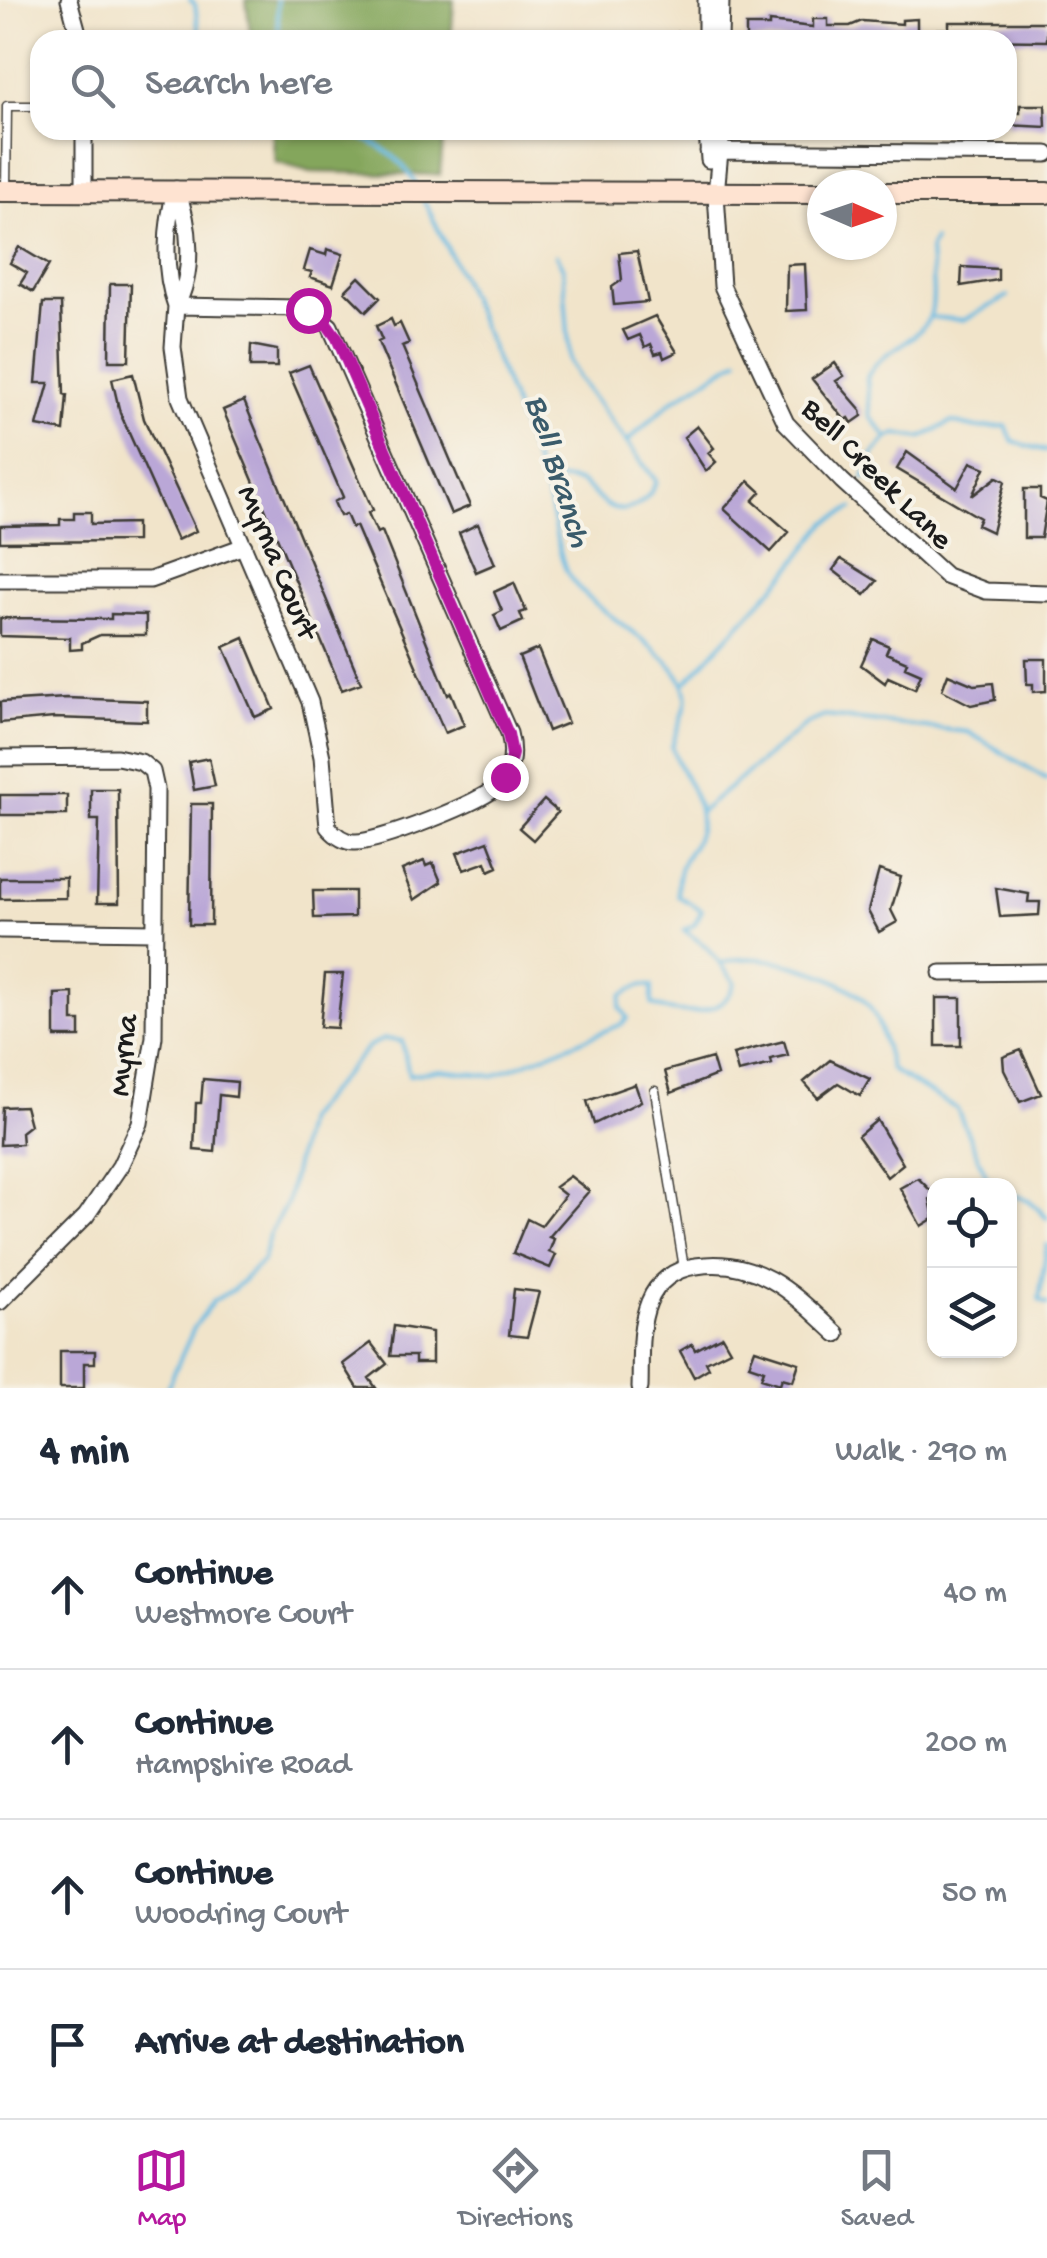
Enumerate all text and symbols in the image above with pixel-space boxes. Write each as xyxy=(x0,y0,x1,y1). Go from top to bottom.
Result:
search box xyxy=(30,30,1017,140)
icon: search xyxy=(65,58,120,113)
text: Search here xyxy=(145,63,332,107)
north arrow xyxy=(807,170,897,260)
route start xyxy=(286,288,332,334)
water label: Bell Branch xyxy=(513,391,599,554)
street label: Bell Creek Lane xyxy=(791,391,960,560)
street label: Myrna Court xyxy=(226,480,326,648)
route end xyxy=(483,755,529,801)
street label: Myrna xyxy=(103,1011,149,1098)
map controls xyxy=(927,1178,1017,1358)
button: locate xyxy=(927,1178,1017,1268)
button: layers xyxy=(927,1268,1017,1358)
text: 4 min xyxy=(40,1429,129,1478)
text: Walk · 290 m xyxy=(835,1434,1007,1472)
text: Continue xyxy=(135,1553,273,1597)
icon: ahead xyxy=(40,1567,95,1622)
text: 40 m xyxy=(943,1575,1007,1613)
text: Westmore Court xyxy=(135,1597,352,1635)
text: Continue xyxy=(135,1703,273,1747)
icon: ahead xyxy=(40,1717,95,1772)
text: 200 m xyxy=(925,1725,1007,1763)
text: Hampshire Road xyxy=(135,1747,351,1785)
text: Continue xyxy=(135,1853,273,1897)
icon: ahead xyxy=(40,1867,95,1922)
text: 50 m xyxy=(942,1875,1007,1913)
text: Woodring Court xyxy=(135,1897,347,1935)
icon: arrive xyxy=(40,2017,95,2072)
text: Arrive at destination xyxy=(135,2022,464,2066)
tab: Map xyxy=(134,2143,189,2236)
tab: Directions xyxy=(458,2143,572,2236)
tab: Saved xyxy=(841,2143,913,2236)

